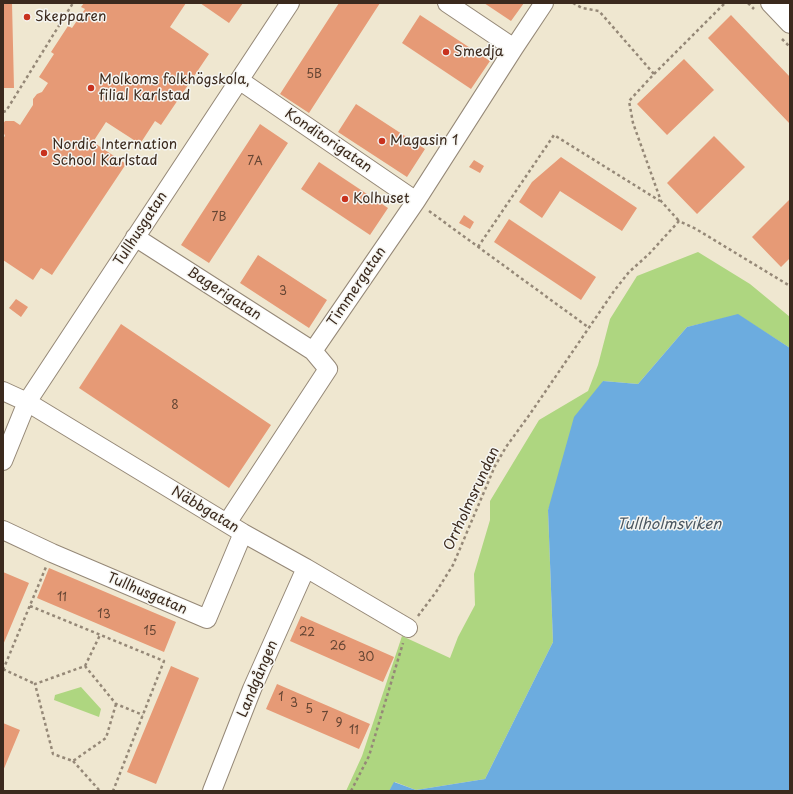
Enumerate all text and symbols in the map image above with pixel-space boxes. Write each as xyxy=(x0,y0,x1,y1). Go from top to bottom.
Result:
place label: Skepparen xyxy=(35,9,106,25)
marker: Skepparen xyxy=(22,12,32,22)
place label: Smedja xyxy=(454,44,504,60)
marker: Smedja xyxy=(441,47,451,57)
house number: 5B xyxy=(306,68,322,82)
place label: Molkoms folkhögskola, filial Karlstad xyxy=(99,72,250,104)
marker: Molkoms folkhögskola, filial Karlstad xyxy=(86,83,96,93)
street label: Konditorigatan xyxy=(281,106,375,176)
place label: Magasin 1 xyxy=(390,133,458,149)
marker: Magasin 1 xyxy=(377,136,387,146)
place label: Nordic Internation School Karlstad xyxy=(52,137,177,170)
marker: Nordic Internation School Karlstad xyxy=(39,148,49,158)
house number: 7A xyxy=(247,155,263,169)
street label: Tullhusgatan xyxy=(111,189,171,269)
place label: Kolhuset xyxy=(353,191,410,207)
marker: Kolhuset xyxy=(340,194,350,204)
house number: 7B xyxy=(212,211,226,225)
street label: Timmergatan xyxy=(324,244,390,330)
street label: Bagerigatan xyxy=(184,264,264,324)
house number: 3 xyxy=(279,285,287,299)
house number: 8 xyxy=(171,399,179,413)
street label: Orrholmsrundan xyxy=(441,444,503,554)
street label: Näbbgatan xyxy=(168,483,242,537)
water label: Tullholmsviken xyxy=(617,516,721,534)
street label: Tullhusgatan xyxy=(105,570,189,618)
house number: 11 xyxy=(57,591,67,605)
house number: 13 xyxy=(97,608,111,622)
house number: 15 xyxy=(143,625,157,639)
house number: 22 xyxy=(299,626,315,640)
street label: Landgången xyxy=(234,638,282,720)
house number: 26 xyxy=(330,640,346,654)
house number: 30 xyxy=(358,651,374,665)
house number: 1 xyxy=(278,691,284,705)
house number: 3 xyxy=(290,697,298,711)
house number: 5 xyxy=(305,703,313,717)
house number: 7 xyxy=(322,711,328,725)
house number: 9 xyxy=(335,717,343,731)
house number: 11 xyxy=(349,724,359,738)

